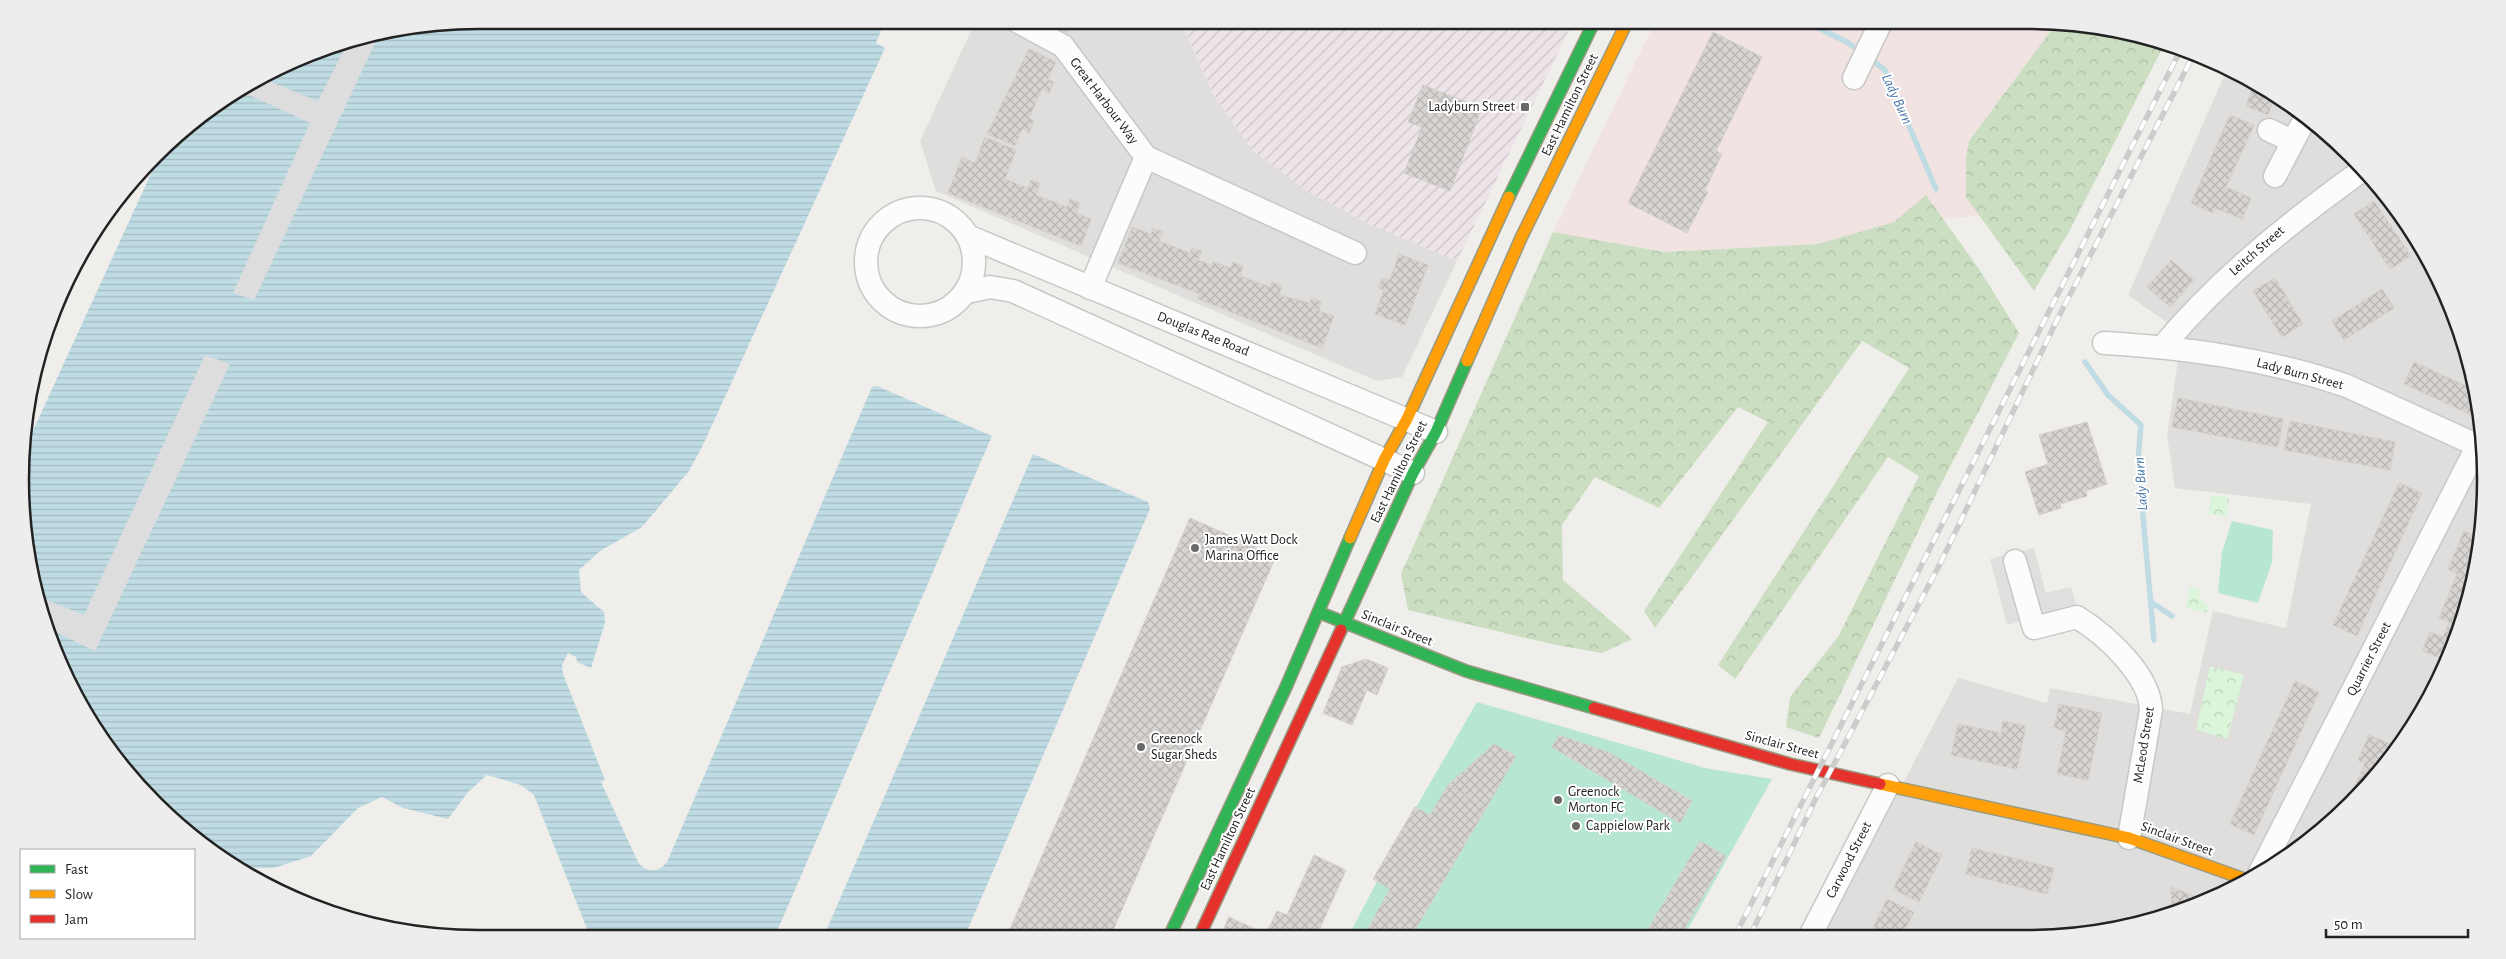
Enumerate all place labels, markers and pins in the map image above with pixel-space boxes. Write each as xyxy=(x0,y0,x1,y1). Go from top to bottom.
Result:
place label: Ladyburn Street xyxy=(1428,100,1516,114)
marker: Ladyburn Street xyxy=(1519,101,1531,113)
place label: James Watt Dock Marina Office xyxy=(1205,533,1298,563)
marker: James Watt Dock Marina Office xyxy=(1189,542,1201,554)
place label: Greenock Sugar Sheds xyxy=(1151,732,1217,762)
marker: Greenock Sugar Sheds xyxy=(1135,741,1147,753)
place label: Greenock Morton FC xyxy=(1568,785,1624,815)
marker: Greenock Morton FC xyxy=(1552,794,1564,806)
place label: Cappielow Park xyxy=(1586,819,1671,833)
marker: Cappielow Park xyxy=(1570,820,1582,832)

